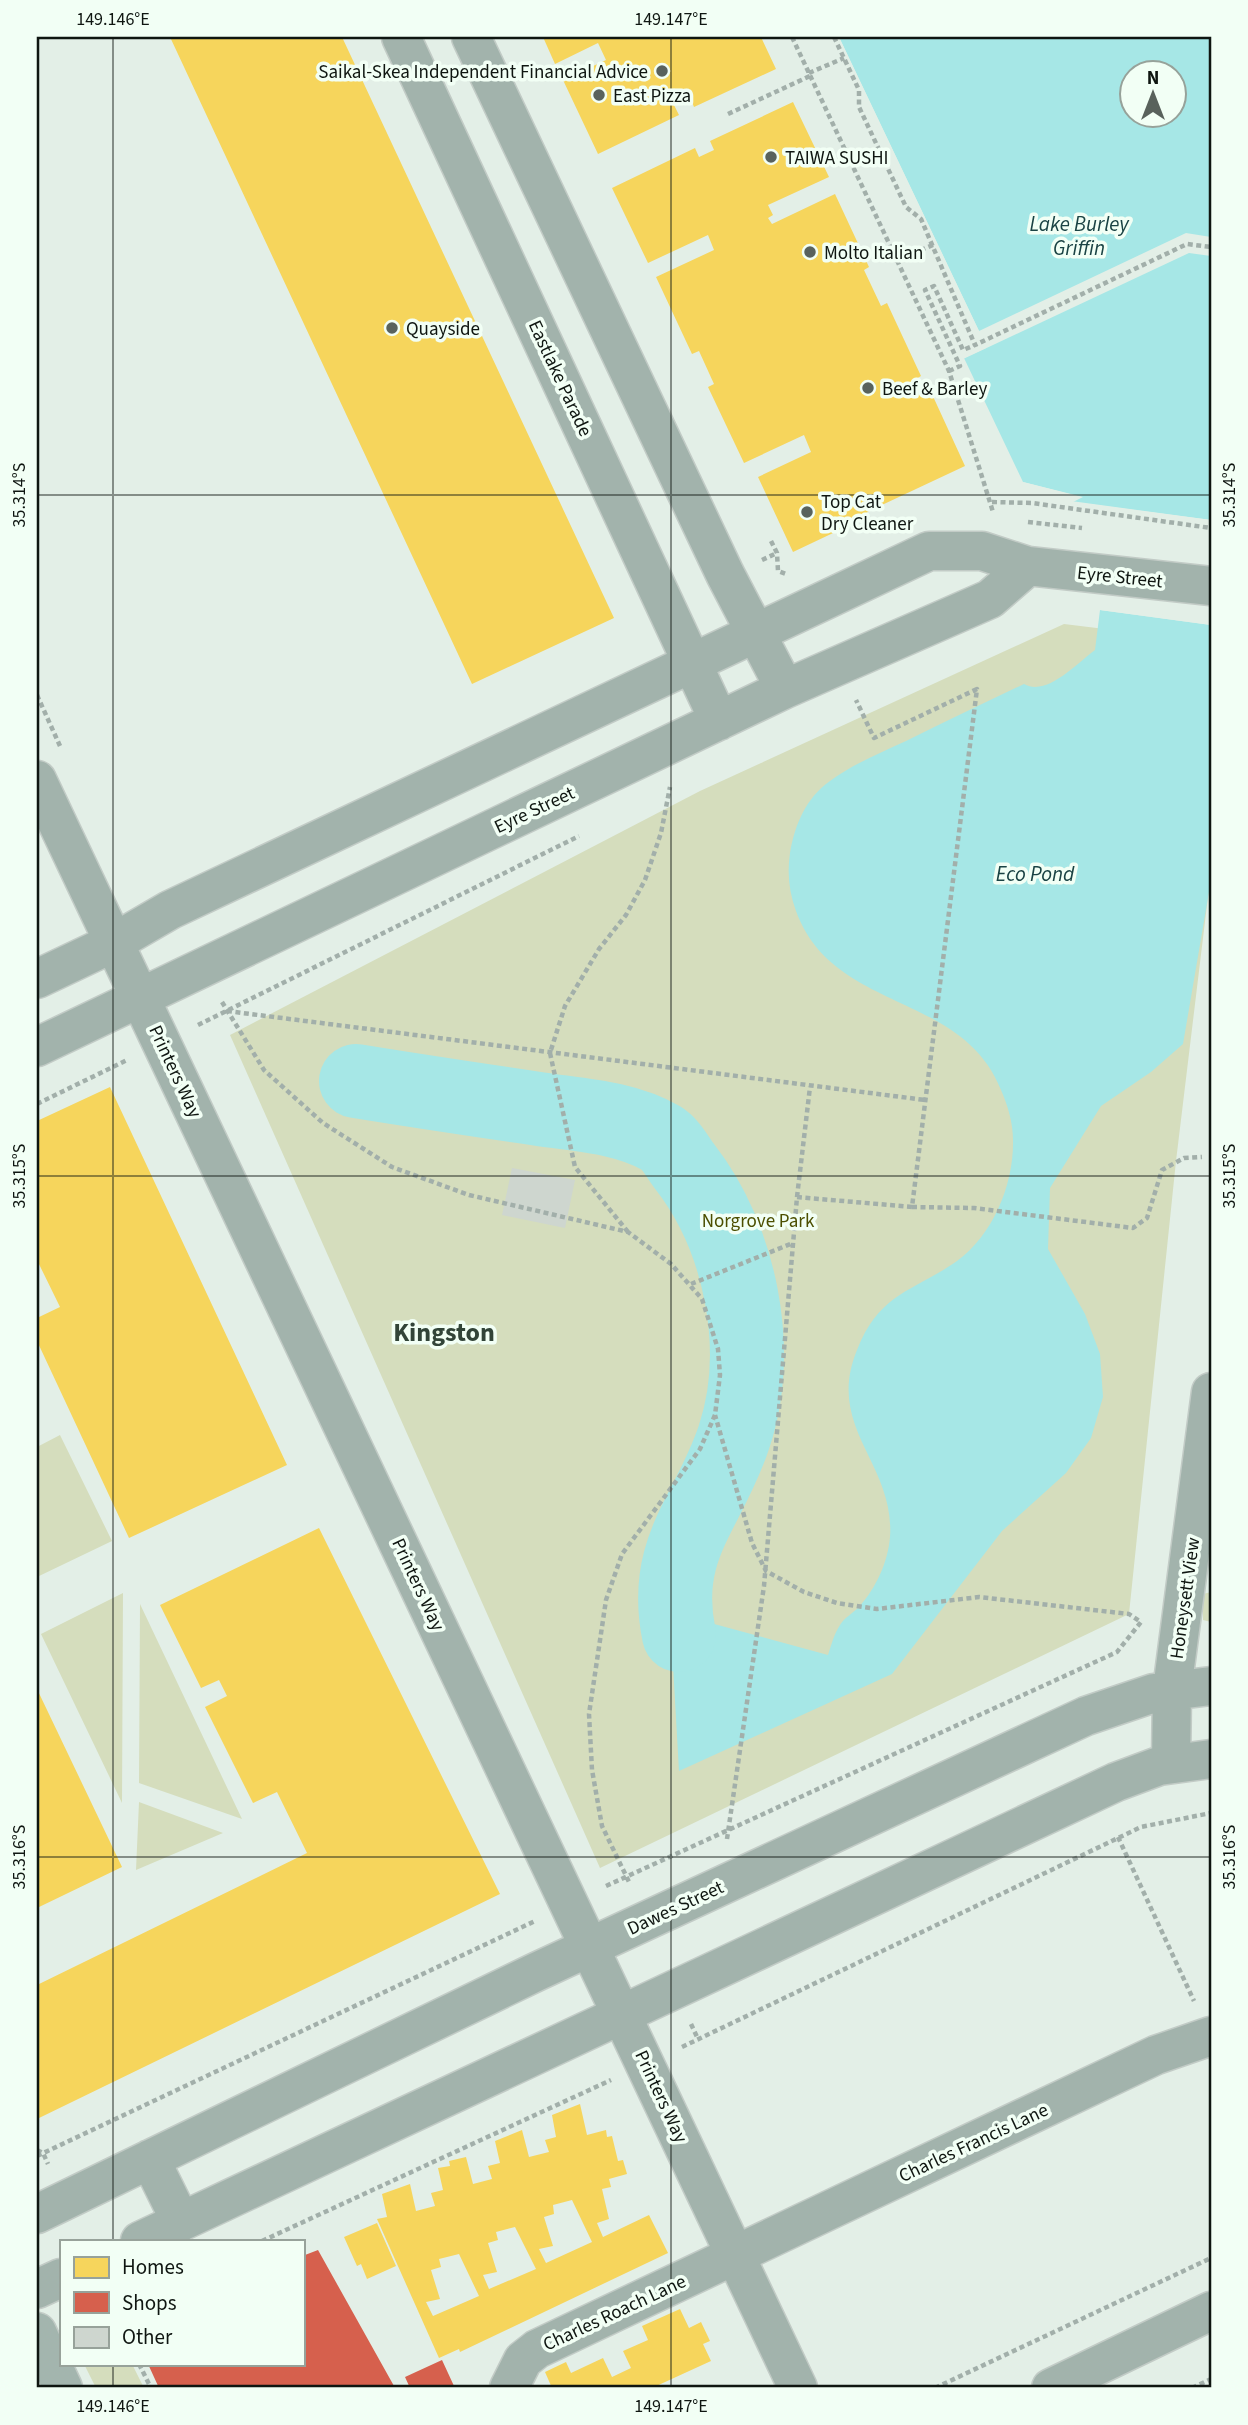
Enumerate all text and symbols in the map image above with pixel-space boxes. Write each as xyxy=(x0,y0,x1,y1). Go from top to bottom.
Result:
text: 149.146°E xyxy=(76,7,150,32)
text: 149.147°E xyxy=(634,7,708,32)
place label: Saikal-Skea Independent Financial Advice xyxy=(318,59,648,86)
north arrow xyxy=(1118,60,1188,130)
marker: Saikal-Skea Independent Financial Advice xyxy=(654,63,670,79)
text: N xyxy=(1147,65,1159,92)
place label: East Pizza xyxy=(613,83,691,110)
marker: East Pizza xyxy=(591,87,607,103)
place label: TAIWA SUSHI xyxy=(785,145,889,172)
marker: TAIWA SUSHI xyxy=(763,149,779,165)
water label: Lake Burley Griffin xyxy=(1029,209,1130,263)
place label: Molto Italian xyxy=(824,240,923,267)
marker: Molto Italian xyxy=(802,244,818,260)
place label: Quayside xyxy=(406,316,480,343)
street label: Eastlake Parade xyxy=(521,316,598,441)
marker: Quayside xyxy=(384,320,400,336)
place label: Beef & Barley xyxy=(882,376,987,403)
marker: Beef & Barley xyxy=(860,380,876,396)
text: 35.314°S xyxy=(7,463,32,527)
text: 35.314°S xyxy=(1217,463,1242,527)
place label: Top Cat Dry Cleaner xyxy=(821,489,914,538)
marker: Top Cat Dry Cleaner xyxy=(799,504,815,520)
street label: Eyre Street xyxy=(1076,560,1165,595)
street label: Eyre Street xyxy=(490,780,580,841)
water label: Eco Pond xyxy=(996,859,1075,889)
street label: Printers Way xyxy=(141,1021,208,1122)
text: 35.315°S xyxy=(7,1144,32,1208)
text: 35.315°S xyxy=(1217,1144,1242,1208)
park label: Norgrove Park xyxy=(702,1208,815,1235)
district label: Kingston xyxy=(393,1314,495,1351)
street label: Printers Way xyxy=(384,1534,451,1635)
street label: Honeysett View xyxy=(1164,1535,1207,1661)
text: 35.316°S xyxy=(7,1825,32,1889)
text: 35.316°S xyxy=(1217,1825,1242,1889)
street label: Dawes Street xyxy=(623,1874,729,1942)
street label: Printers Way xyxy=(627,2046,694,2147)
street label: Charles Francis Lane xyxy=(894,2097,1053,2190)
legend xyxy=(60,2240,304,2366)
text: Homes xyxy=(122,2252,184,2282)
street label: Charles Roach Lane xyxy=(539,2268,691,2358)
text: Shops xyxy=(122,2288,177,2318)
text: Other xyxy=(122,2322,173,2352)
text: 149.146°E xyxy=(76,2394,150,2419)
text: 149.147°E xyxy=(634,2394,708,2419)

